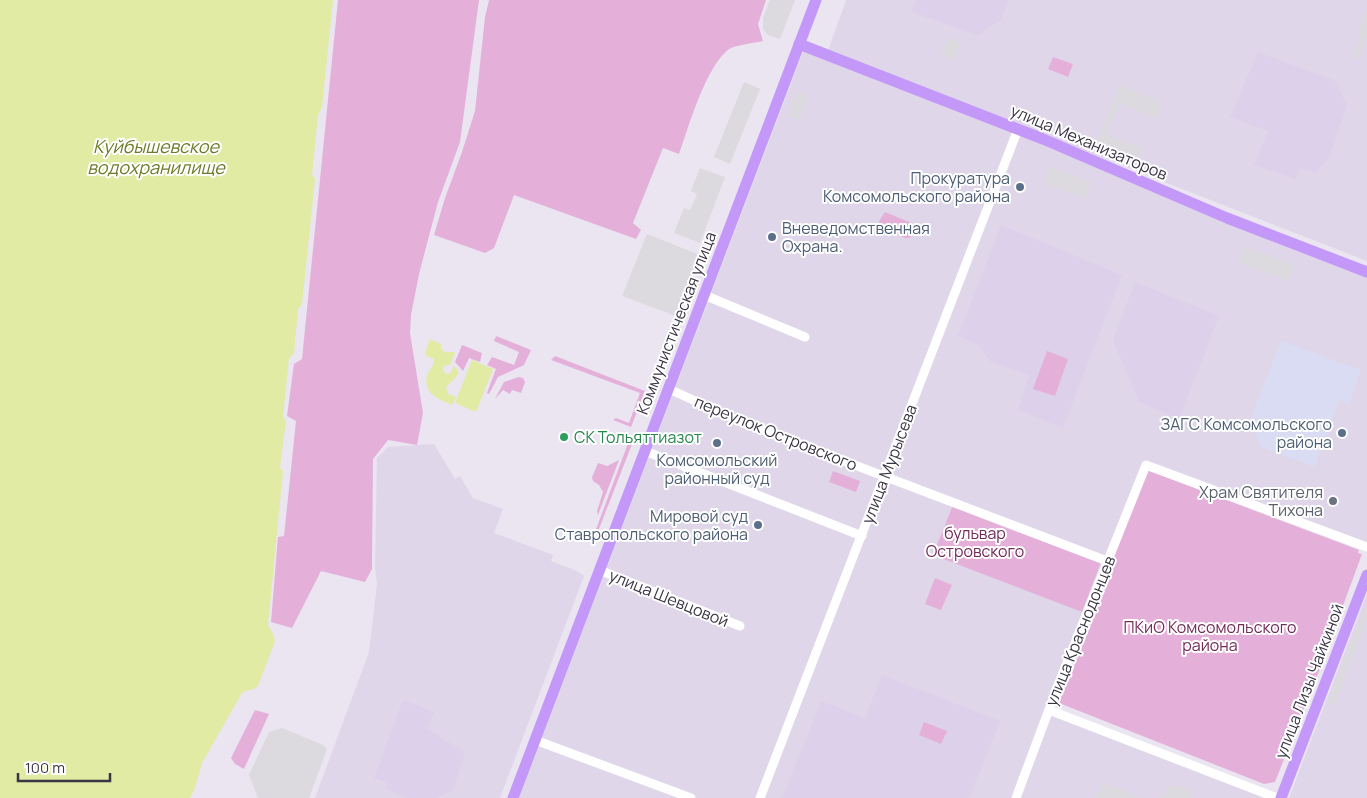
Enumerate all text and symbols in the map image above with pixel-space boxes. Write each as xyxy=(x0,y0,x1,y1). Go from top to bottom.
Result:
street label: улица Механизаторов xyxy=(1007,99,1171,185)
water label: Куйбышевское водохранилище xyxy=(87,134,226,179)
place label: Прокуратура Комсомольского района xyxy=(823,167,1010,207)
marker: Прокуратура Комсомольского района xyxy=(1014,181,1026,193)
place label: Вневедомственная Охрана. xyxy=(782,217,930,257)
street label: Коммунистическая улица xyxy=(631,228,721,418)
marker: Вневедомственная Охрана. xyxy=(766,231,778,243)
street label: переулок Островского xyxy=(691,390,861,476)
street label: улица Мурысева xyxy=(856,401,922,527)
place label: ЗАГС Комсомольского района xyxy=(1161,413,1332,453)
place label: СК Тольяттиазот xyxy=(574,426,702,448)
marker: ЗАГС Комсомольского района xyxy=(1336,427,1348,439)
marker: СК Тольяттиазот xyxy=(558,431,570,443)
marker: Комсомольский районный суд xyxy=(711,437,723,449)
place label: Комсомольский районный суд xyxy=(657,449,777,489)
place label: Храм Святителя Тихона xyxy=(1199,481,1323,521)
marker: Храм Святителя Тихона xyxy=(1327,495,1339,507)
place label: Мировой суд Ставропольского района xyxy=(555,505,748,545)
marker: Мировой суд Ставропольского района xyxy=(752,519,764,531)
park label: бульвар Островского xyxy=(926,522,1024,562)
street label: улица Краснодонцев xyxy=(1040,552,1120,709)
street label: улица Шевцовой xyxy=(606,564,732,632)
street label: улица Лизы Чайкиной xyxy=(1269,600,1349,762)
park label: ПКиО Комсомольского района xyxy=(1123,616,1297,656)
scale bar xyxy=(18,750,110,782)
text: 100 m xyxy=(25,757,65,778)

